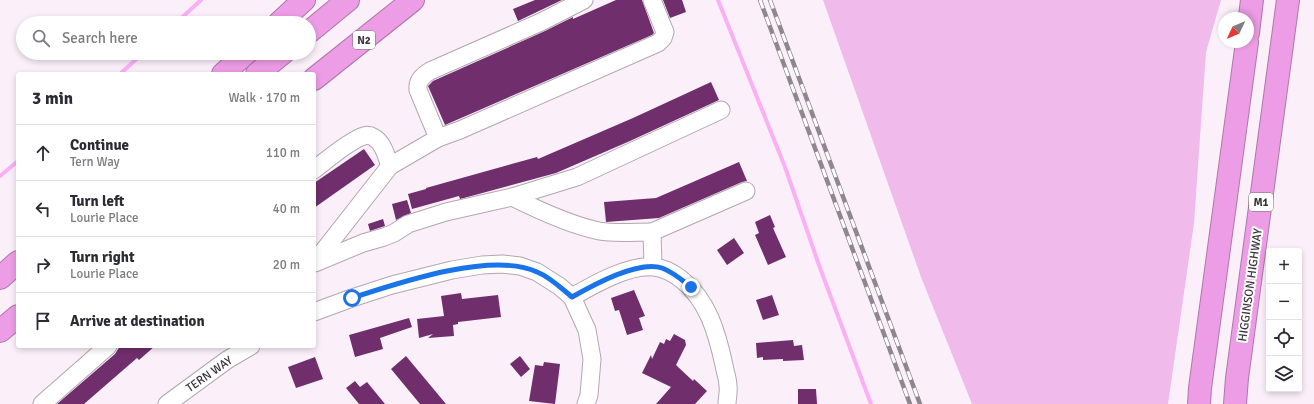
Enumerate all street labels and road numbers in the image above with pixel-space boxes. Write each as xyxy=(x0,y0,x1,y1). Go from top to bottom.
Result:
road number: N2 xyxy=(353,31,375,49)
road number: M1 xyxy=(1249,193,1273,211)
street label: HIGGINSON HIGHWAY xyxy=(1235,228,1266,343)
street label: TERN WAY xyxy=(183,353,235,396)

